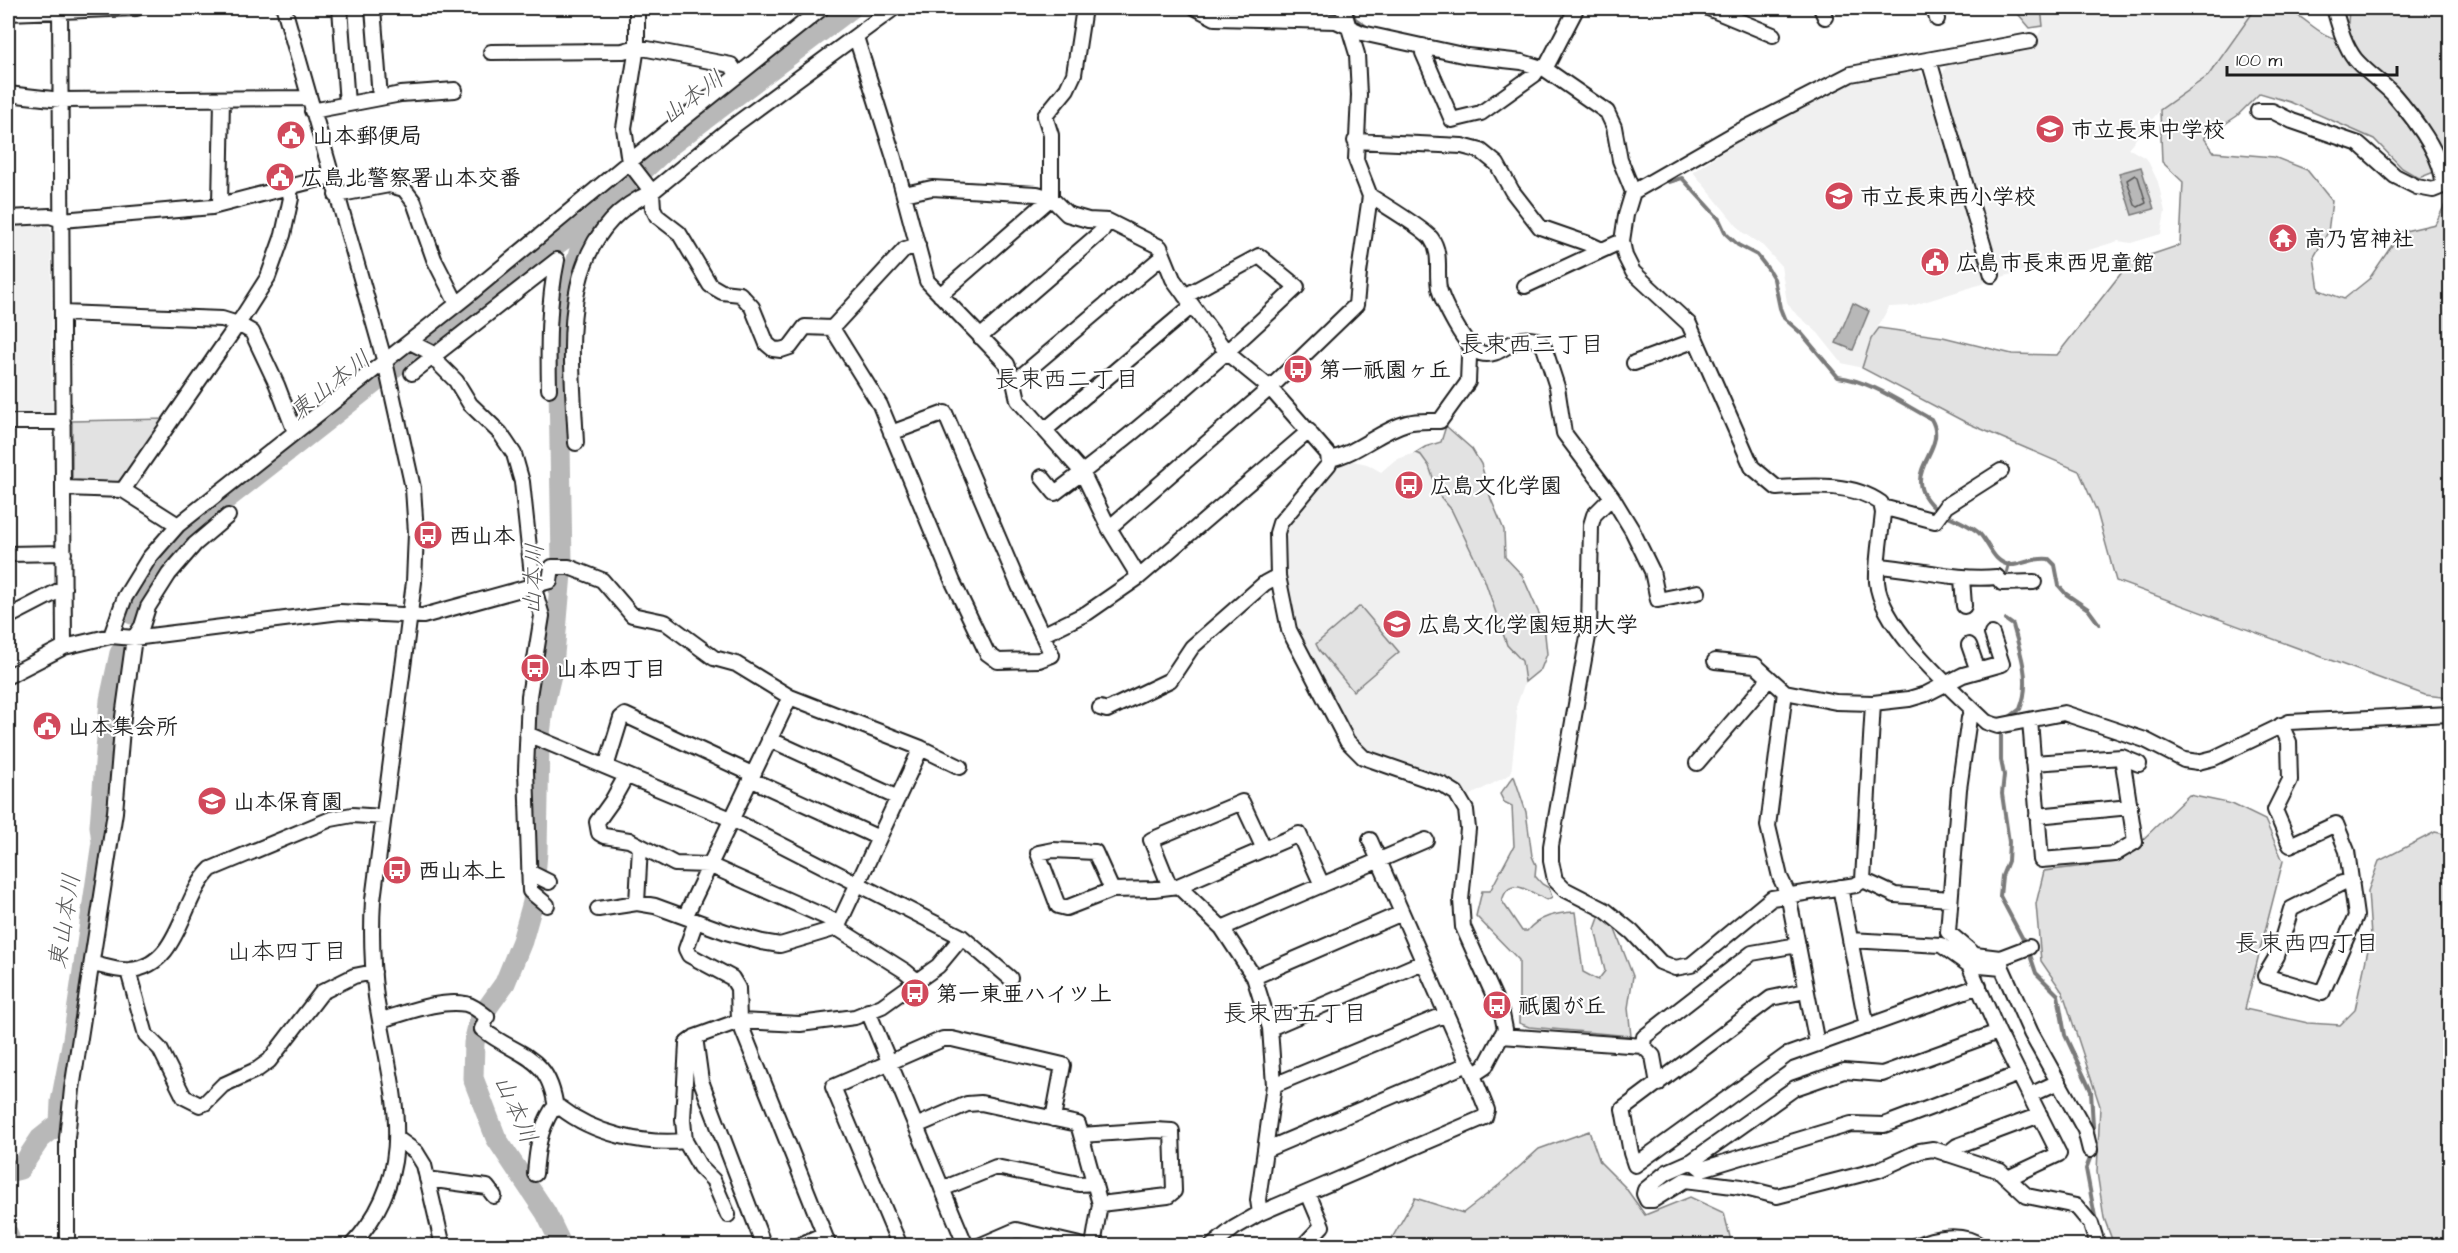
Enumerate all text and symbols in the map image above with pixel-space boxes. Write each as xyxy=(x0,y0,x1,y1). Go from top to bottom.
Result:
scale bar xyxy=(2227,39,2396,77)
text: 100 m xyxy=(2236,48,2282,73)
water label: 山本川 xyxy=(654,63,732,133)
school or university icon: 市立長束中学校 xyxy=(2034,113,2066,145)
place label: 市立長束中学校 xyxy=(2071,115,2225,146)
public building icon: 山本郵便局 xyxy=(275,119,307,151)
place label: 山本郵便局 xyxy=(312,121,422,152)
public building icon: 広島北警察署山本交番 xyxy=(264,161,296,193)
place label: 広島北警察署山本交番 xyxy=(301,163,521,194)
school or university icon: 市立長束西小学校 xyxy=(1823,180,1855,212)
place label: 市立長束西小学校 xyxy=(1860,182,2036,213)
temple icon: 高乃宮神社 xyxy=(2267,222,2299,254)
place label: 高乃宮神社 xyxy=(2304,224,2414,255)
public building icon: 広島市長束西児童館 xyxy=(1919,246,1951,278)
place label: 広島市長束西児童館 xyxy=(1956,248,2154,279)
district label: 長束西三丁目 xyxy=(1460,328,1604,362)
water label: 東山本川 xyxy=(282,343,379,429)
bus stop icon: 第一祇園ヶ丘 xyxy=(1282,353,1314,385)
place label: 第一祇園ヶ丘 xyxy=(1319,355,1451,386)
district label: 長束西二丁目 xyxy=(995,363,1139,397)
bus stop icon: 広島文化学園 xyxy=(1393,469,1425,501)
place label: 広島文化学園 xyxy=(1430,471,1562,502)
bus stop icon: 西山本 xyxy=(412,519,444,551)
place label: 西山本 xyxy=(449,521,515,552)
water label: 山本川 xyxy=(515,542,553,616)
school or university icon: 広島文化学園短期大学 xyxy=(1381,608,1413,640)
place label: 広島文化学園短期大学 xyxy=(1418,610,1638,641)
bus stop icon: 山本四丁目 xyxy=(519,652,551,684)
place label: 山本四丁目 xyxy=(556,654,666,685)
public building icon: 山本集会所 xyxy=(31,710,63,742)
place label: 山本集会所 xyxy=(68,712,178,743)
school or university icon: 山本保育園 xyxy=(196,785,228,817)
place label: 山本保育園 xyxy=(233,787,343,818)
bus stop icon: 西山本上 xyxy=(381,854,413,886)
place label: 西山本上 xyxy=(418,856,506,887)
water label: 東山本川 xyxy=(41,871,89,971)
district label: 長束西四丁目 xyxy=(2235,927,2379,961)
district label: 山本四丁目 xyxy=(227,935,347,969)
bus stop icon: 第一東亜ハイツ上 xyxy=(899,977,931,1009)
place label: 第一東亜ハイツ上 xyxy=(936,979,1112,1010)
bus stop icon: 祇園が丘 xyxy=(1481,989,1513,1021)
place label: 祇園が丘 xyxy=(1518,991,1606,1022)
district label: 長束西五丁目 xyxy=(1223,997,1367,1031)
water label: 山本川 xyxy=(485,1070,545,1149)

